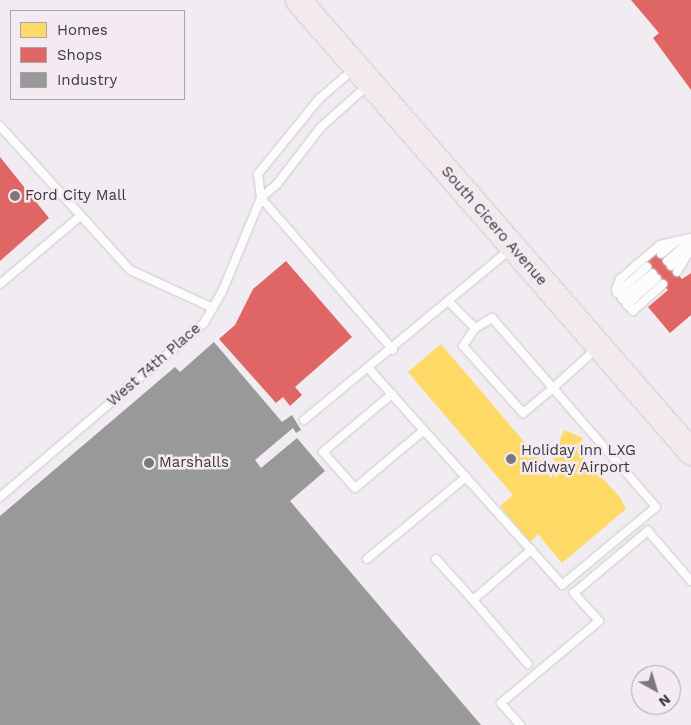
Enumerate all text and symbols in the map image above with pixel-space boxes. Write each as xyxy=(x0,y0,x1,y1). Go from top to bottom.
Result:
legend xyxy=(10,10,185,100)
text: Homes xyxy=(57,21,108,39)
text: Shops xyxy=(57,46,102,64)
text: Industry xyxy=(57,71,117,89)
street label: South Cicero Avenue xyxy=(437,162,551,290)
place label: Ford City Mall xyxy=(25,187,127,205)
marker: Ford City Mall xyxy=(9,190,21,202)
street label: West 74th Place xyxy=(103,319,205,411)
place label: Holiday Inn LXG Midway Airport xyxy=(521,441,636,476)
marker: Holiday Inn LXG Midway Airport xyxy=(505,453,517,465)
place label: Marshalls xyxy=(159,454,229,472)
marker: Marshalls xyxy=(143,457,155,469)
north arrow xyxy=(631,665,681,715)
text: N xyxy=(656,691,674,710)

